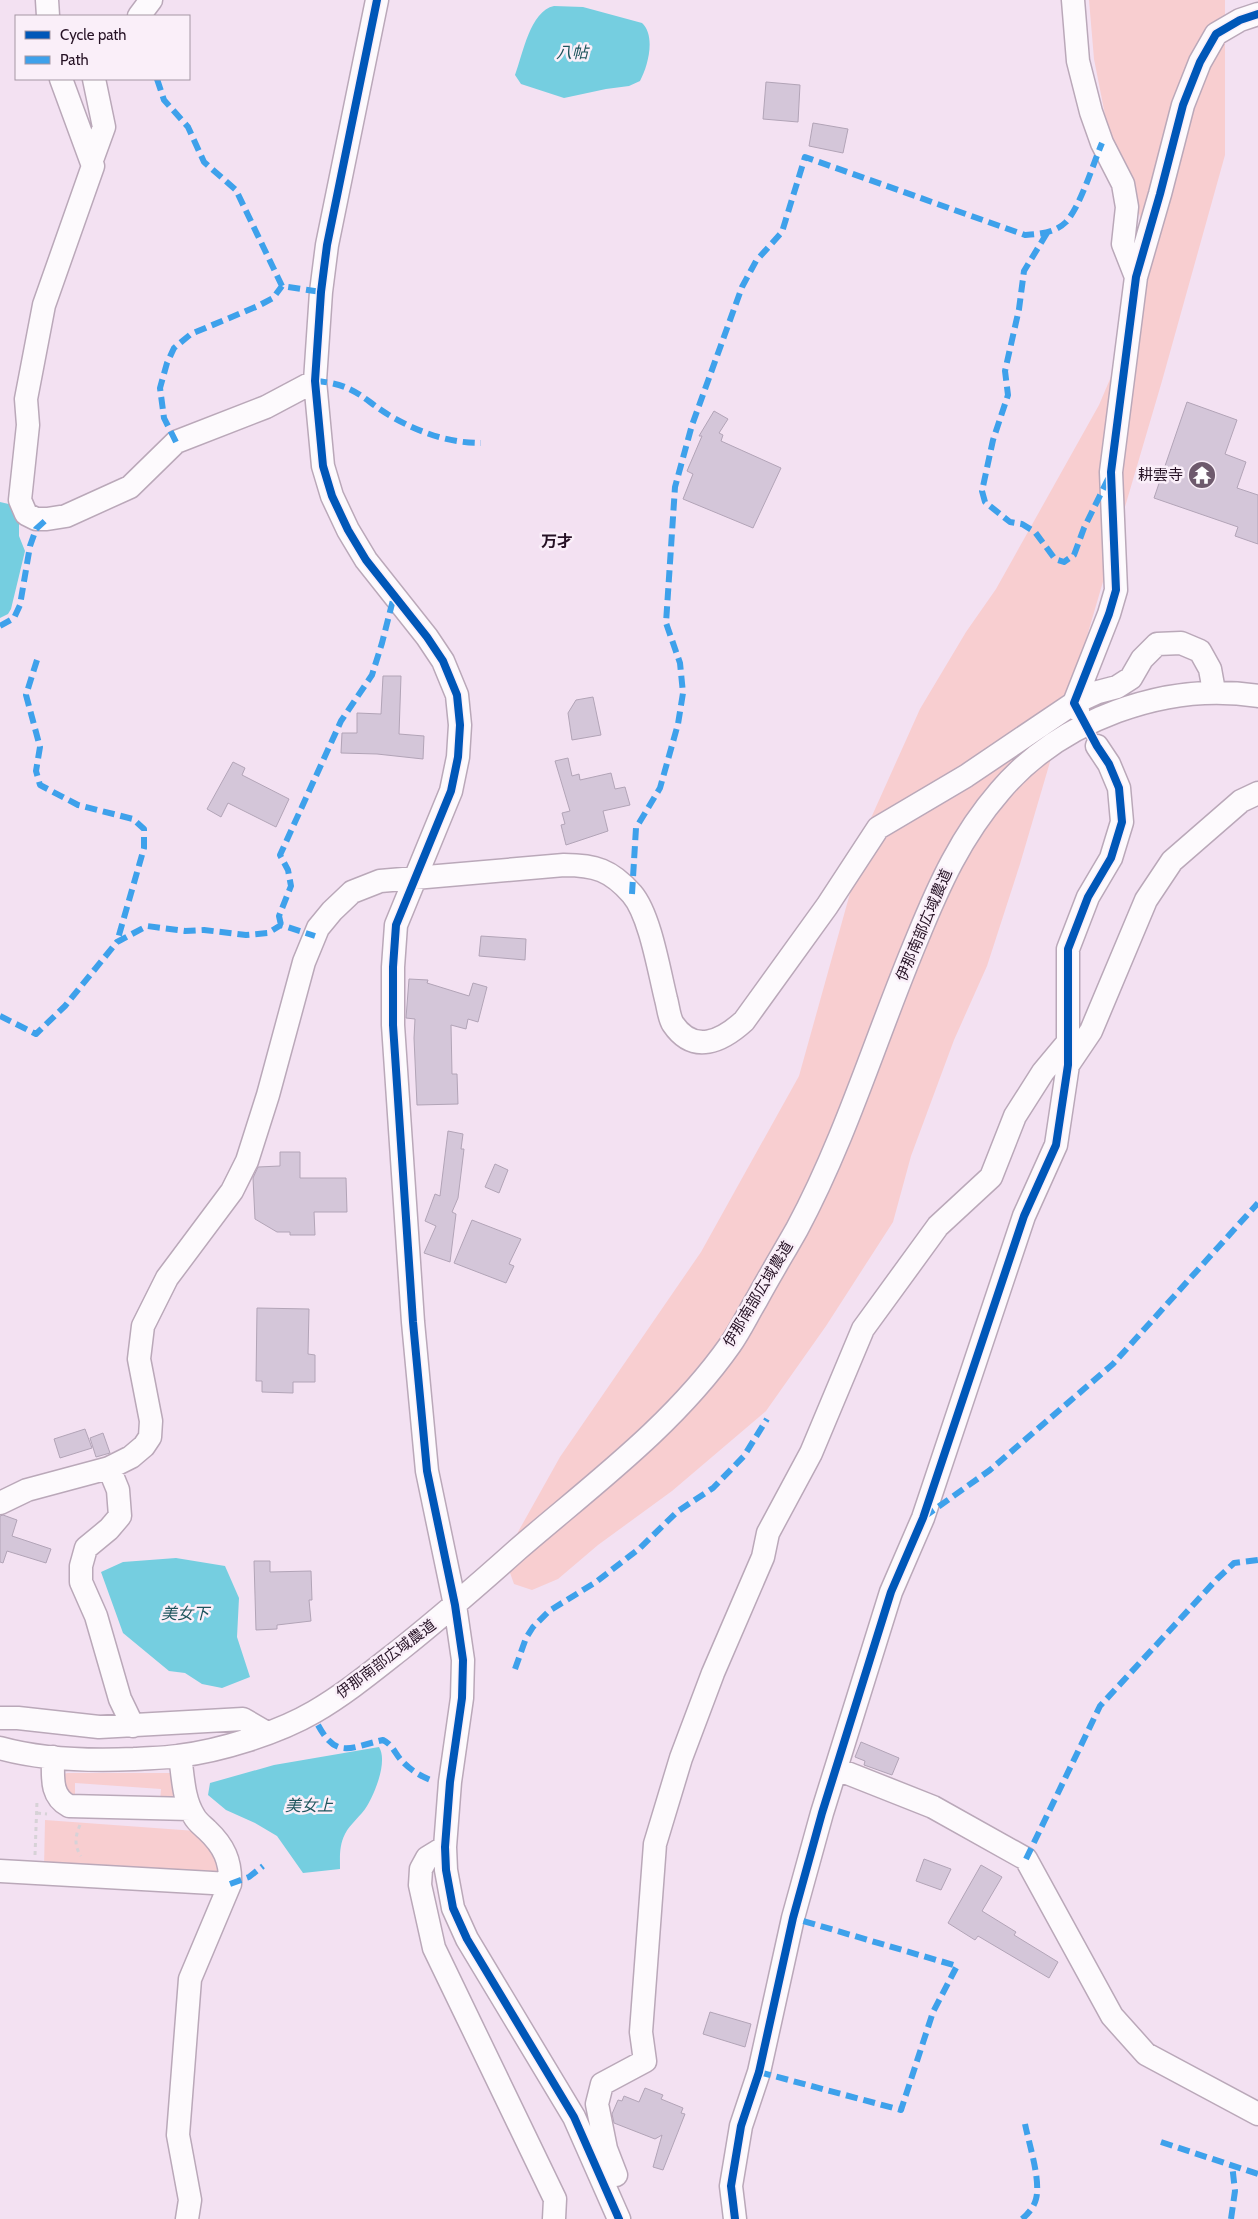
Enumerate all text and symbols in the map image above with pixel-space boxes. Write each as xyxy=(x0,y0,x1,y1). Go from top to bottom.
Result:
legend xyxy=(15,15,190,80)
text: Cycle path xyxy=(60,26,126,44)
water label: 八帖 xyxy=(556,43,590,62)
text: Path xyxy=(60,51,89,69)
temple icon: 耕雲寺 xyxy=(1187,460,1217,490)
place label: 耕雲寺 xyxy=(1138,466,1183,484)
district label: 万才 xyxy=(541,532,573,551)
street label: 伊那南部広域農道 xyxy=(892,866,956,984)
street label: 伊那南部広域農道 xyxy=(719,1238,797,1350)
water label: 美女下 xyxy=(161,1604,212,1623)
street label: 伊那南部広域農道 xyxy=(333,1616,439,1702)
water label: 美女上 xyxy=(285,1796,334,1815)

